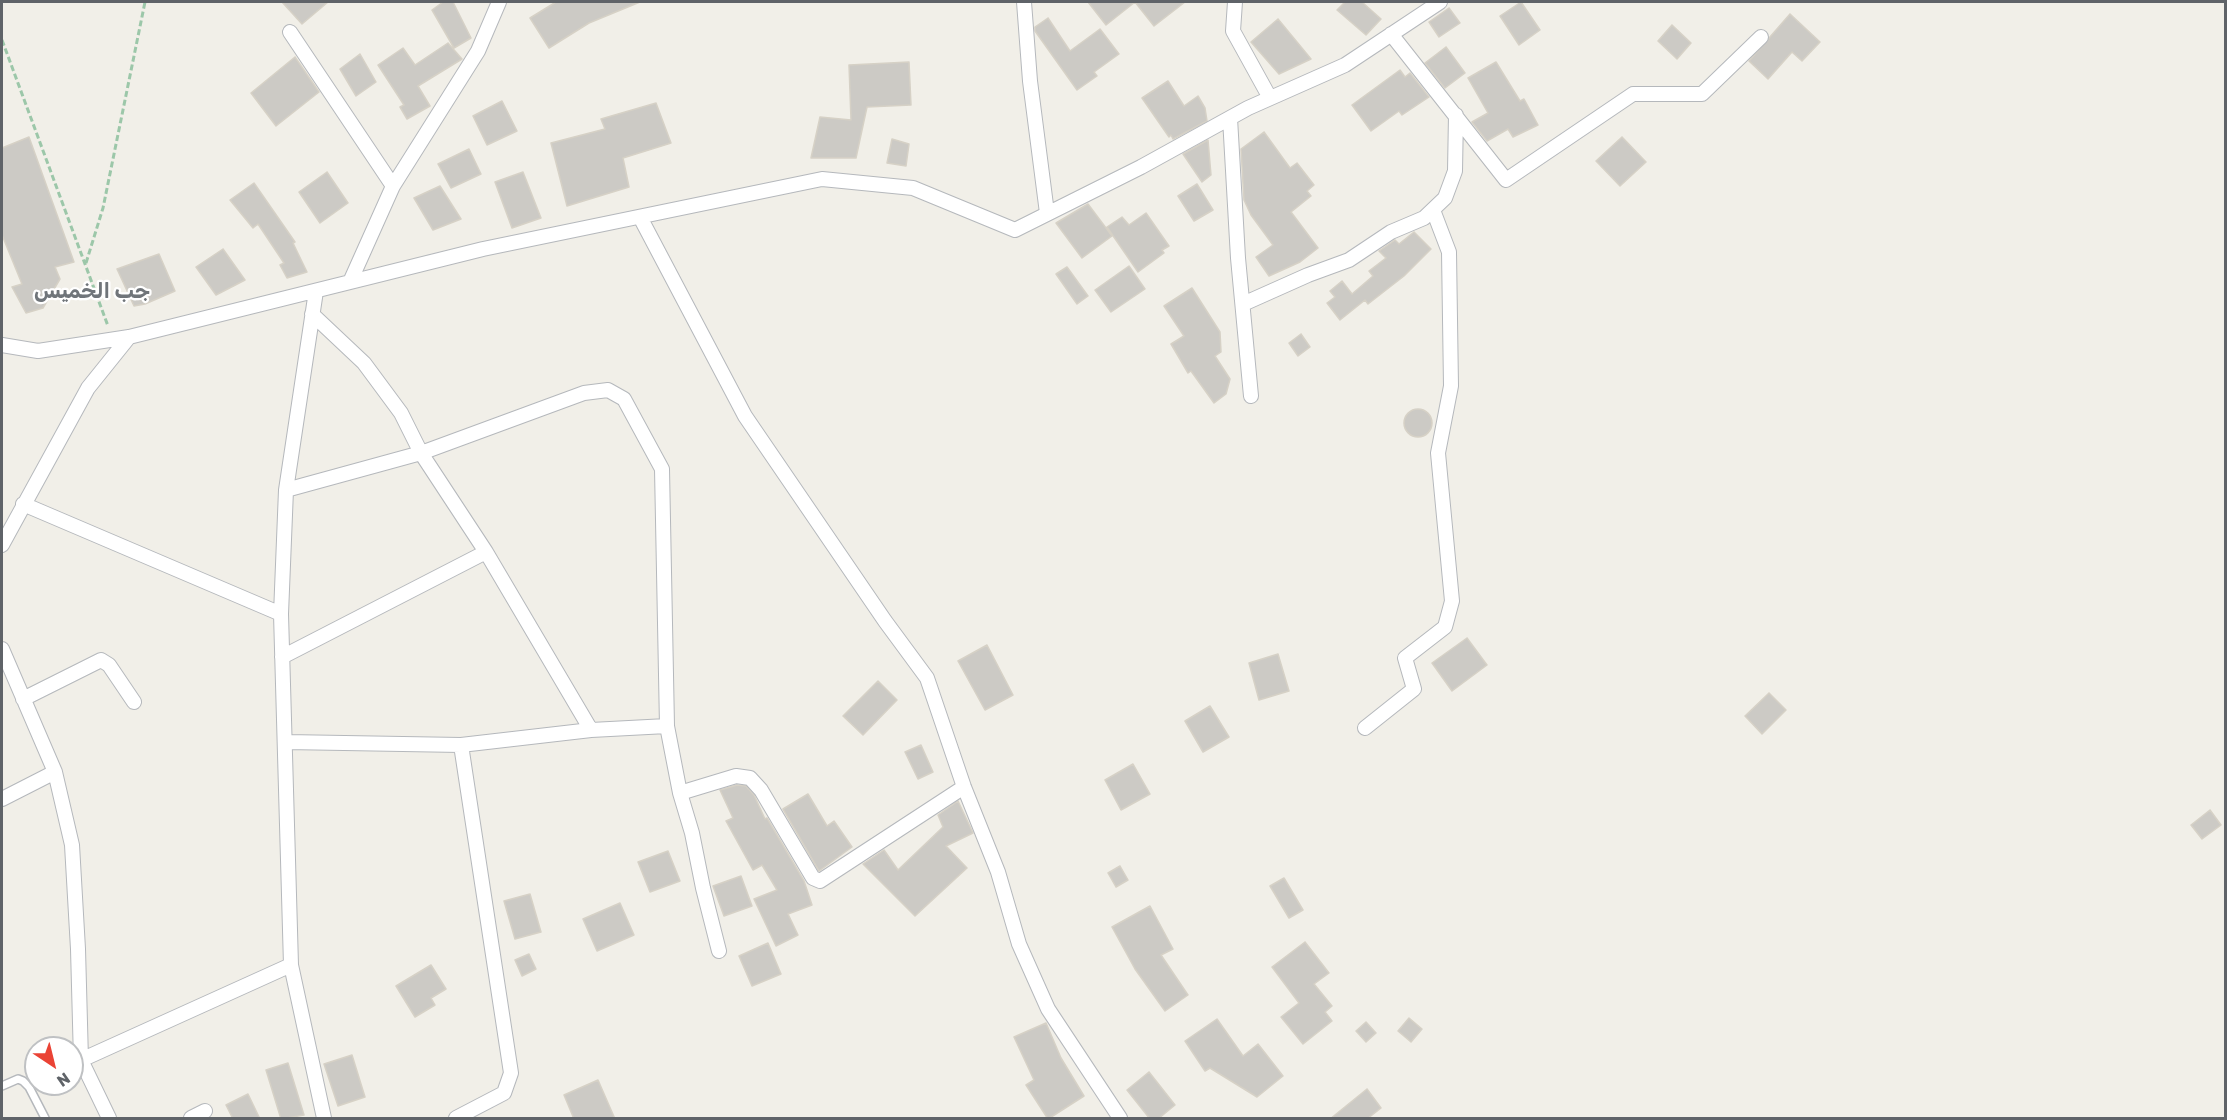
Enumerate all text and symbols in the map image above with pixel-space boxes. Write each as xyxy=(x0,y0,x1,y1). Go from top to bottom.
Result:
district label: جب الخميس xyxy=(34,279,150,305)
north arrow xyxy=(24,1036,84,1096)
text: N xyxy=(53,1068,74,1091)

